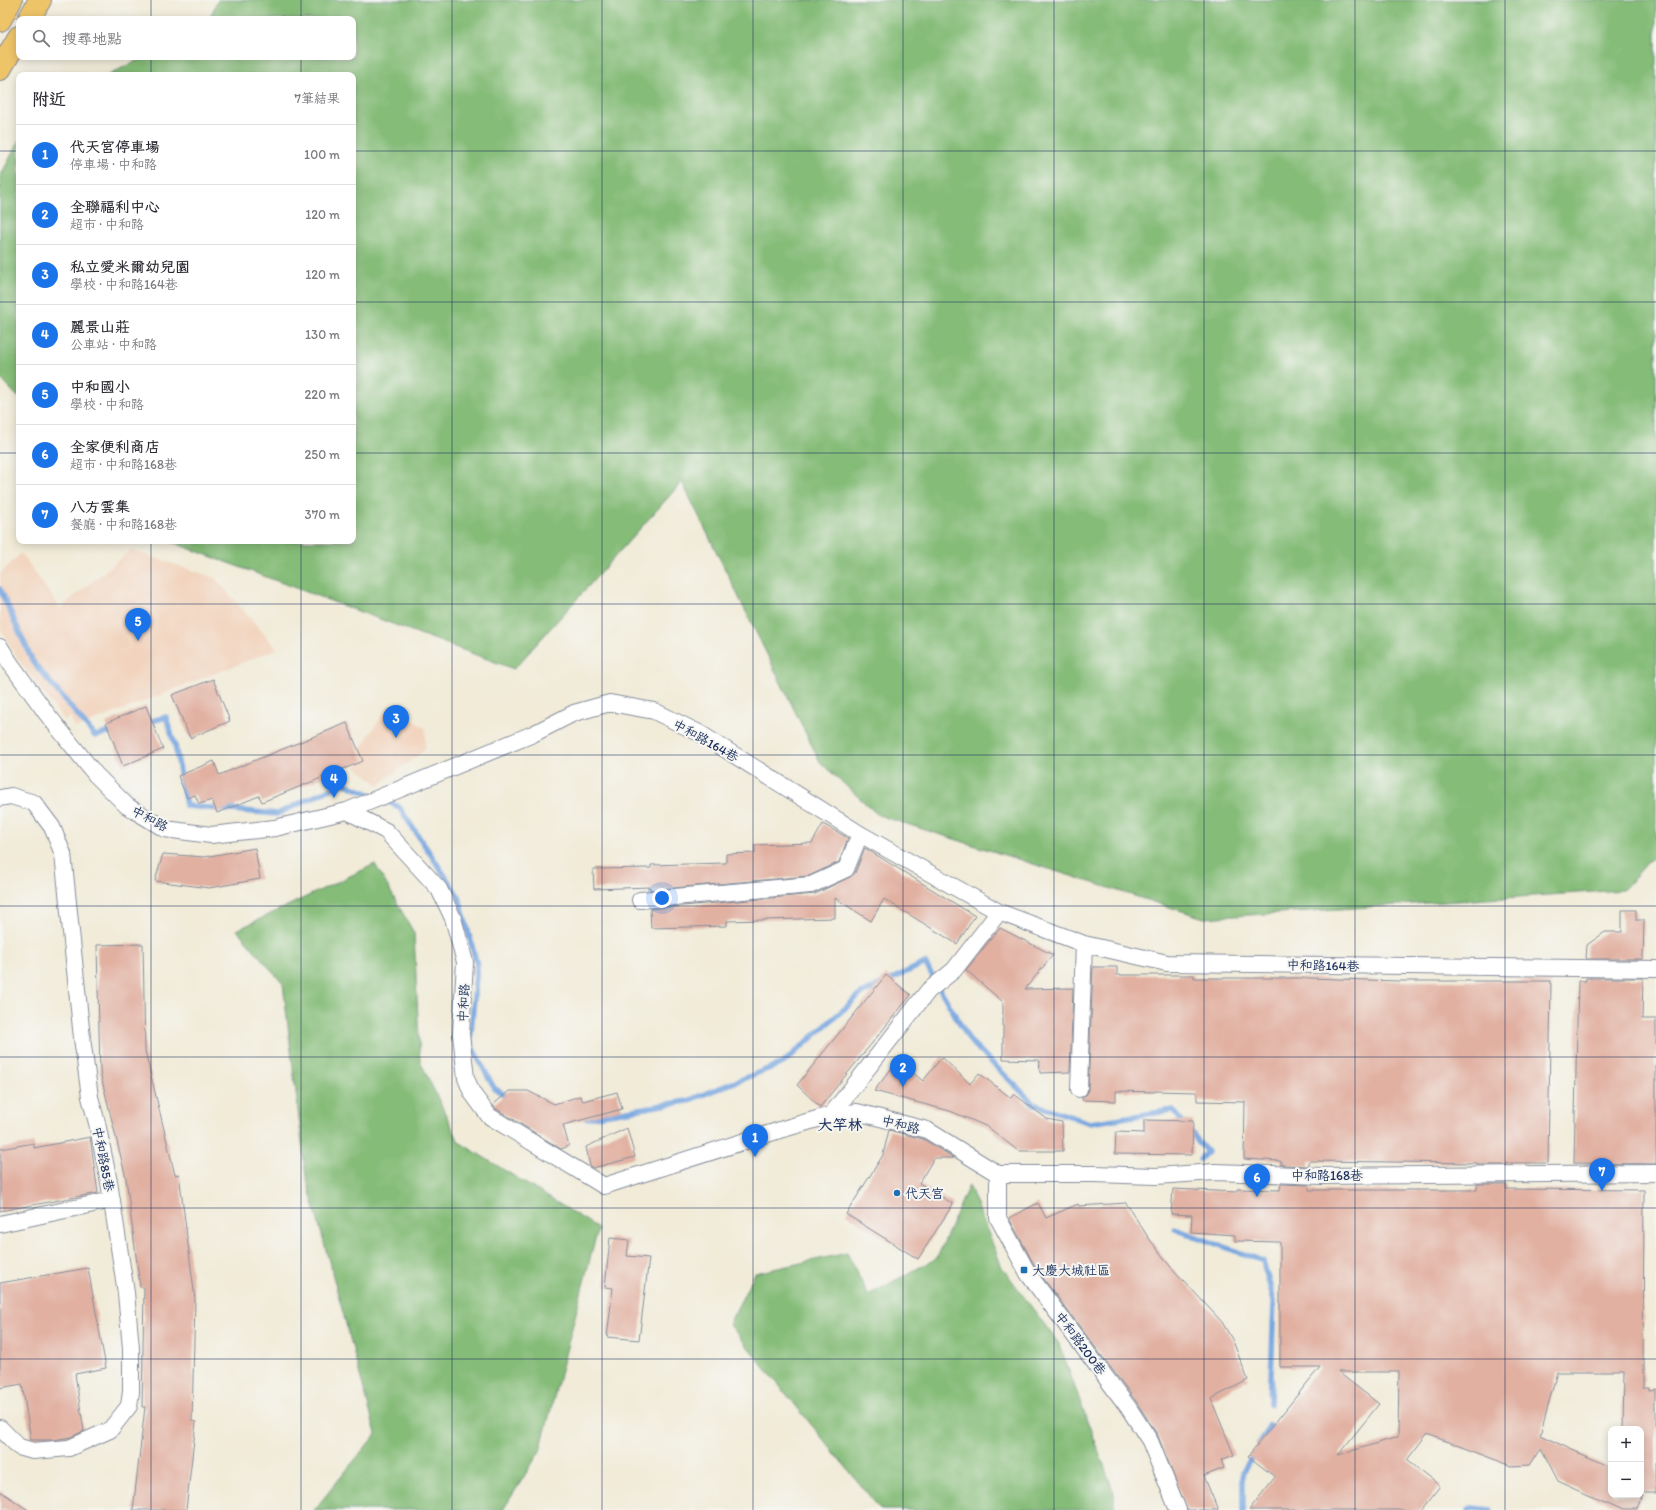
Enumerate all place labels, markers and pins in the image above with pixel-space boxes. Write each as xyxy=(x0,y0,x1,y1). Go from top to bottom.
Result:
pin: 5 xyxy=(125,608,151,641)
pin: 3 xyxy=(383,705,409,738)
pin: 4 xyxy=(321,765,347,798)
pin: 2 xyxy=(890,1054,916,1087)
pin: 1 xyxy=(742,1124,768,1157)
pin: 7 xyxy=(1589,1158,1615,1191)
pin: 6 xyxy=(1244,1164,1270,1197)
place label: 代天宮 xyxy=(905,1186,944,1201)
marker: 代天宮 xyxy=(892,1188,902,1198)
place label: 大慶大城社區 xyxy=(1032,1263,1110,1278)
marker: 大慶大城社區 xyxy=(1019,1265,1029,1275)

